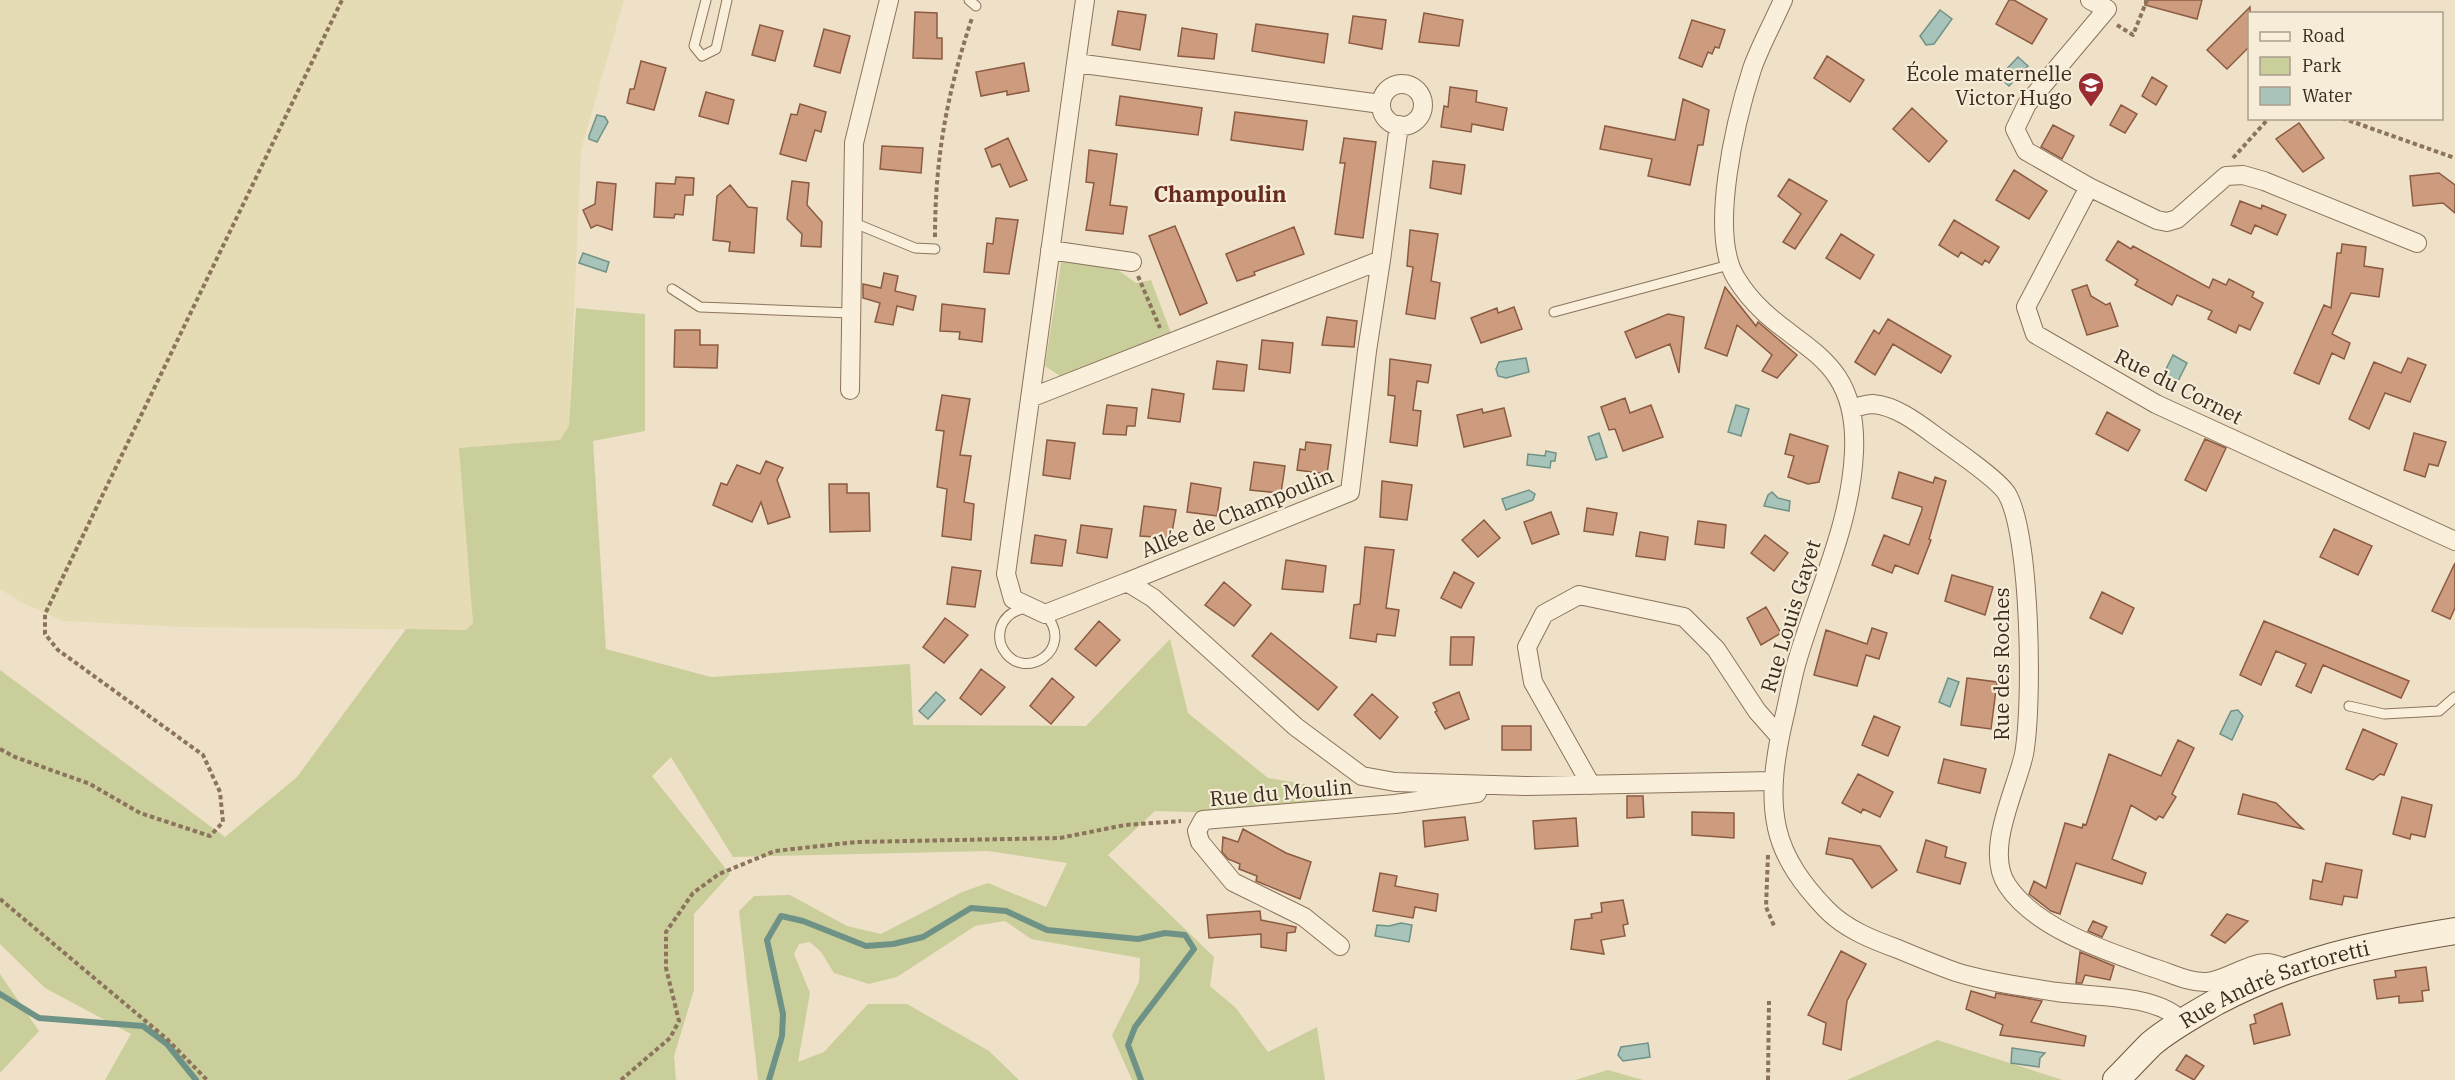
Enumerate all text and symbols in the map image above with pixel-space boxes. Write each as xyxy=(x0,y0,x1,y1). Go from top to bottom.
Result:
legend xyxy=(2248,12,2443,120)
text: Road xyxy=(2302,24,2345,47)
text: Park xyxy=(2302,54,2342,77)
place label: École maternelle Victor Hugo xyxy=(1906,59,2072,111)
school or university icon: École maternelle Victor Hugo xyxy=(2076,70,2106,108)
text: Water xyxy=(2302,84,2352,107)
district label: Champoulin xyxy=(1153,179,1287,208)
street label: Rue du Cornet xyxy=(2110,342,2248,430)
street label: Allée de Champoulin xyxy=(1136,461,1338,563)
street label: Rue Louis Gayet xyxy=(1753,536,1827,696)
street label: Rue des Roches xyxy=(1987,587,2015,741)
street label: Rue du Moulin xyxy=(1208,772,1354,812)
street label: Rue André Sartoretti xyxy=(2174,933,2372,1034)

